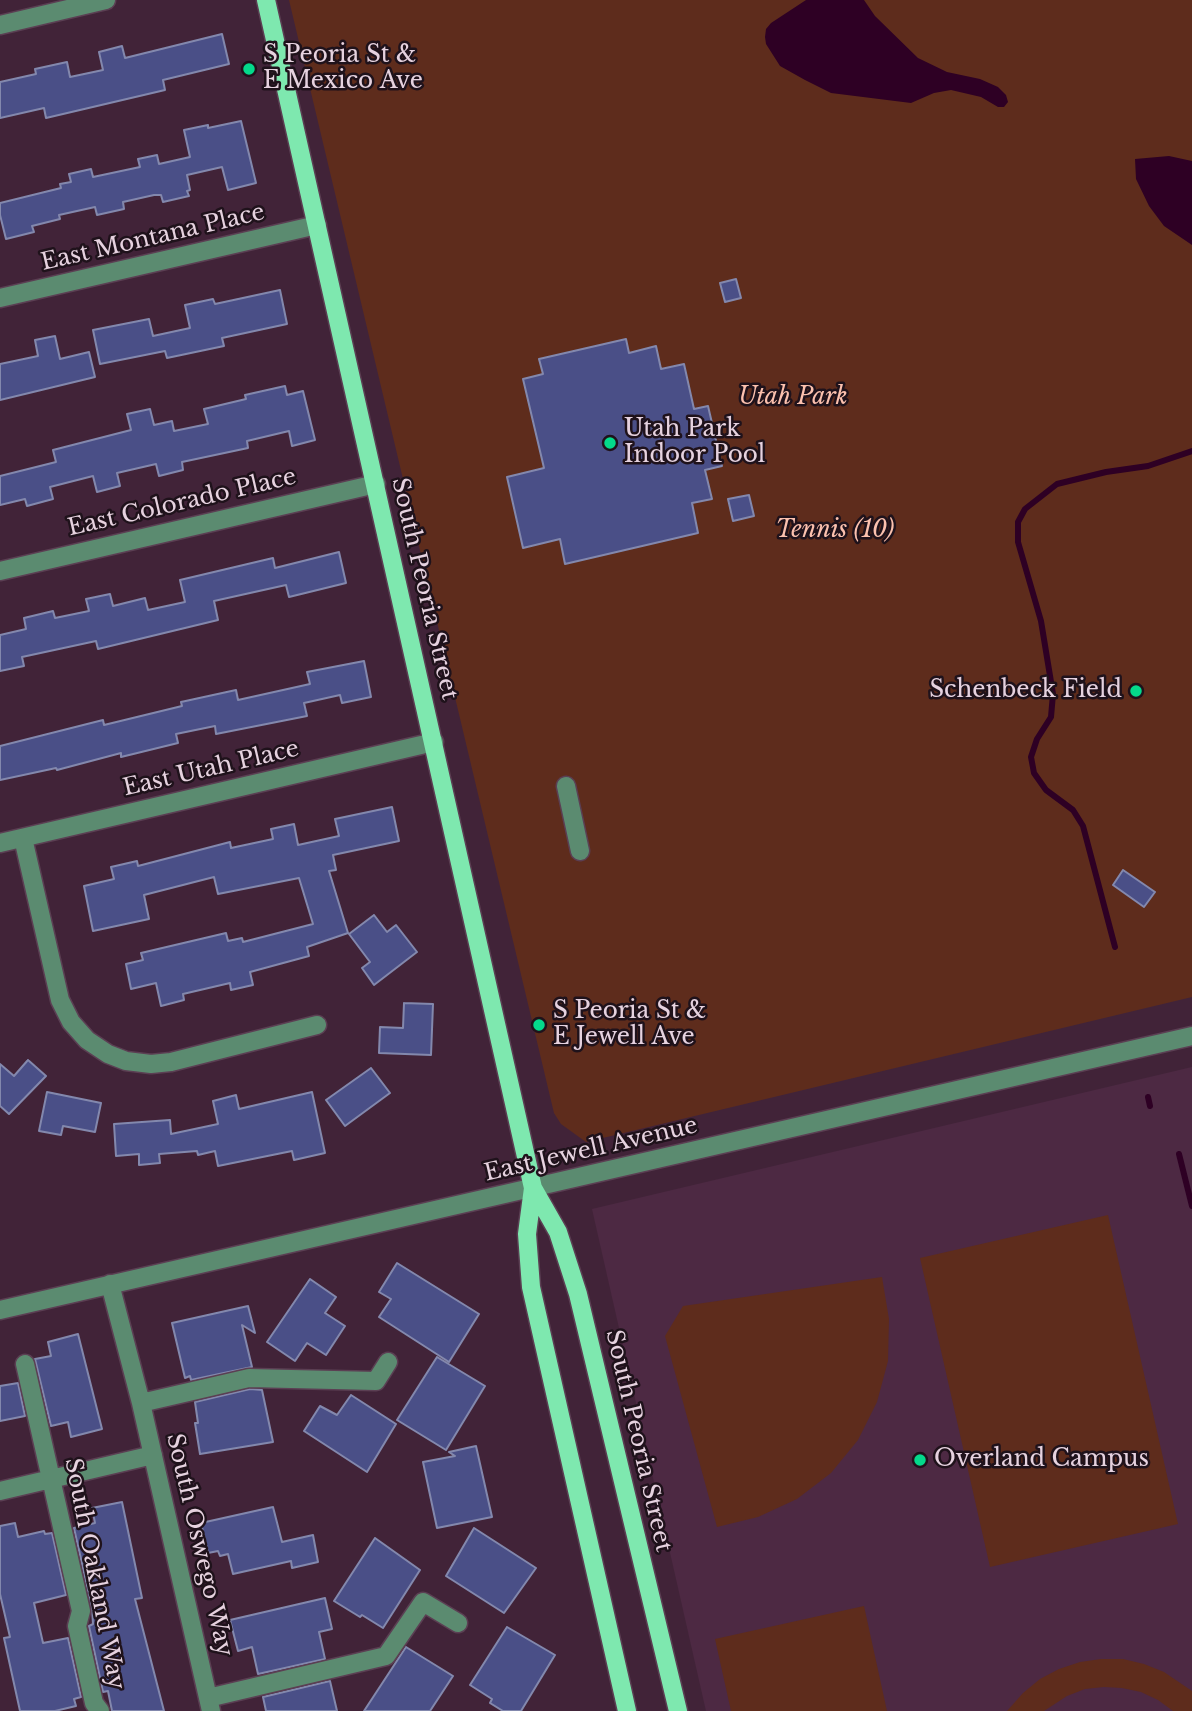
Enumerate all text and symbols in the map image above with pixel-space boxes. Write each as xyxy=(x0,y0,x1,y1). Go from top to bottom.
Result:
place label: S Peoria St & E Mexico Ave xyxy=(263,42,423,96)
marker: S Peoria St & E Mexico Ave xyxy=(241,61,257,77)
street label: East Montana Place xyxy=(38,199,268,277)
park label: Utah Park xyxy=(738,384,848,412)
place label: Utah Park Indoor Pool xyxy=(624,416,765,470)
marker: Utah Park Indoor Pool xyxy=(602,435,618,451)
street label: East Colorado Place xyxy=(65,463,299,543)
street label: South Peoria Street xyxy=(385,475,463,703)
park label: Tennis (10) xyxy=(776,517,894,545)
place label: Schenbeck Field xyxy=(929,677,1122,705)
marker: Schenbeck Field xyxy=(1128,683,1144,699)
street label: East Utah Place xyxy=(120,735,302,803)
place label: S Peoria St & E Jewell Ave xyxy=(553,998,706,1052)
marker: S Peoria St & E Jewell Ave xyxy=(531,1017,547,1033)
street label: East Jewell Avenue xyxy=(482,1112,700,1188)
street label: South Peoria Street xyxy=(599,1327,677,1555)
street label: South Oswego Way xyxy=(160,1431,238,1659)
place label: Overland Campus xyxy=(934,1446,1149,1474)
marker: Overland Campus xyxy=(912,1452,928,1468)
street label: South Oakland Way xyxy=(58,1456,130,1692)

